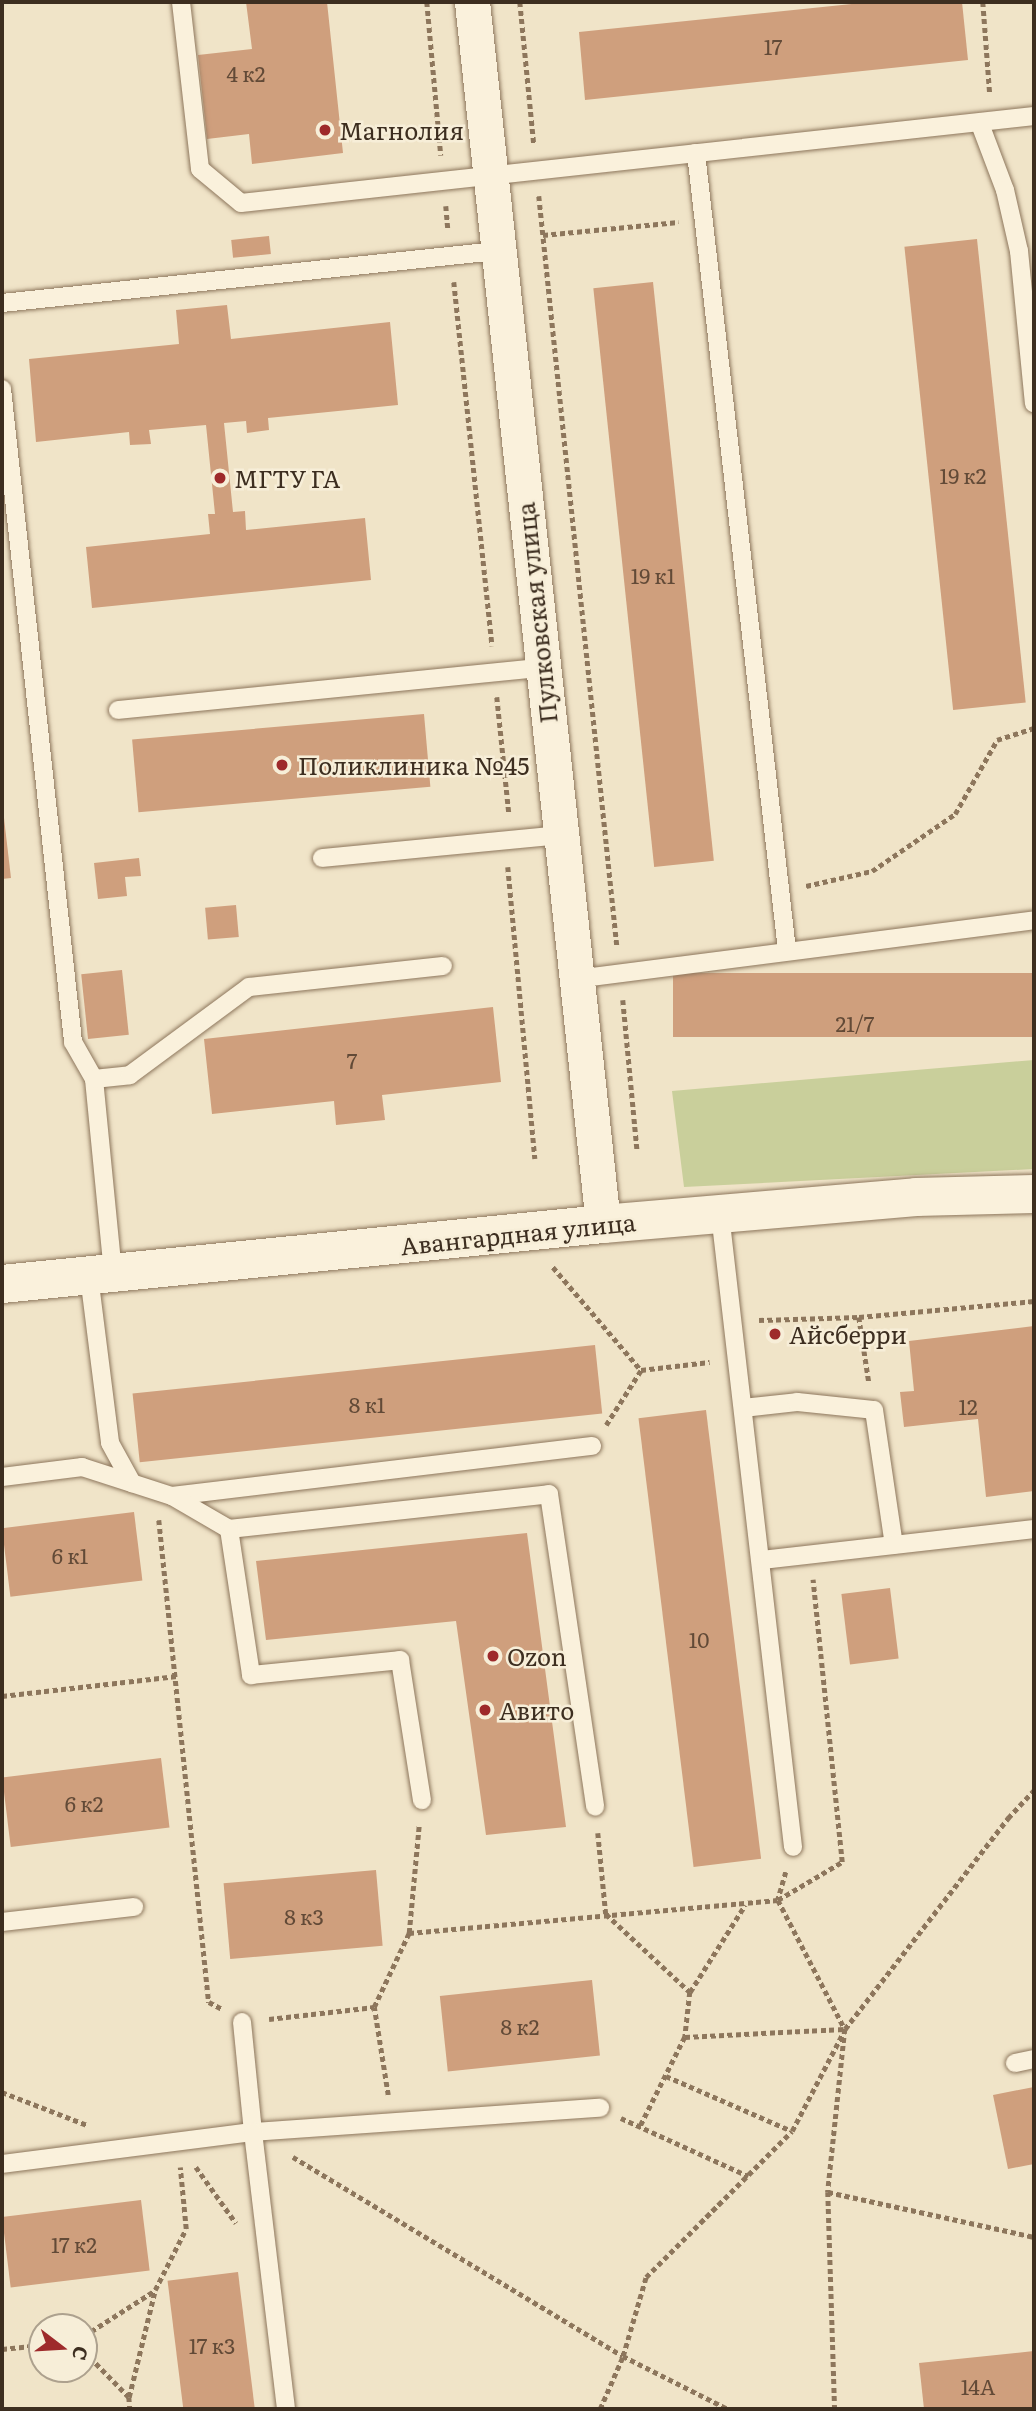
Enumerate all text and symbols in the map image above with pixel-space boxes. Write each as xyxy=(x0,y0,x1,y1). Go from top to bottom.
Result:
house number: 17 xyxy=(764,33,782,59)
house number: 4 к2 xyxy=(227,60,265,86)
place label: Магнолия xyxy=(339,116,464,144)
marker: Магнолия xyxy=(317,122,333,138)
house number: 19 к2 xyxy=(940,462,986,488)
place label: МГТУ ГА xyxy=(234,464,341,492)
marker: МГТУ ГА xyxy=(212,470,228,486)
street label: Пулковская улица xyxy=(510,501,562,725)
house number: 19 к1 xyxy=(631,562,675,588)
place label: Поликлиника №45 xyxy=(298,751,529,779)
marker: Поликлиника №45 xyxy=(272,755,292,775)
house number: 21/7 xyxy=(836,1010,874,1036)
house number: 7 xyxy=(347,1047,357,1073)
street label: Авангардная улица xyxy=(399,1206,637,1260)
place label: Айсберри xyxy=(789,1320,907,1348)
marker: Айсберри xyxy=(767,1326,783,1342)
house number: 8 к1 xyxy=(349,1391,385,1417)
house number: 12 xyxy=(958,1393,978,1419)
house number: 6 к1 xyxy=(52,1542,88,1568)
house number: 10 xyxy=(689,1626,709,1652)
place label: Ozon xyxy=(507,1642,567,1670)
marker: Ozon xyxy=(485,1648,501,1664)
place label: Авито xyxy=(499,1696,574,1724)
marker: Авито xyxy=(477,1702,493,1718)
house number: 6 к2 xyxy=(65,1790,103,1816)
house number: 8 к3 xyxy=(284,1903,324,1929)
house number: 8 к2 xyxy=(501,2013,539,2039)
house number: 17 к2 xyxy=(51,2231,97,2257)
north arrow xyxy=(28,2313,98,2383)
house number: 17 к3 xyxy=(189,2332,235,2358)
text: С xyxy=(66,2343,97,2364)
house number: 14А xyxy=(961,2373,995,2399)

